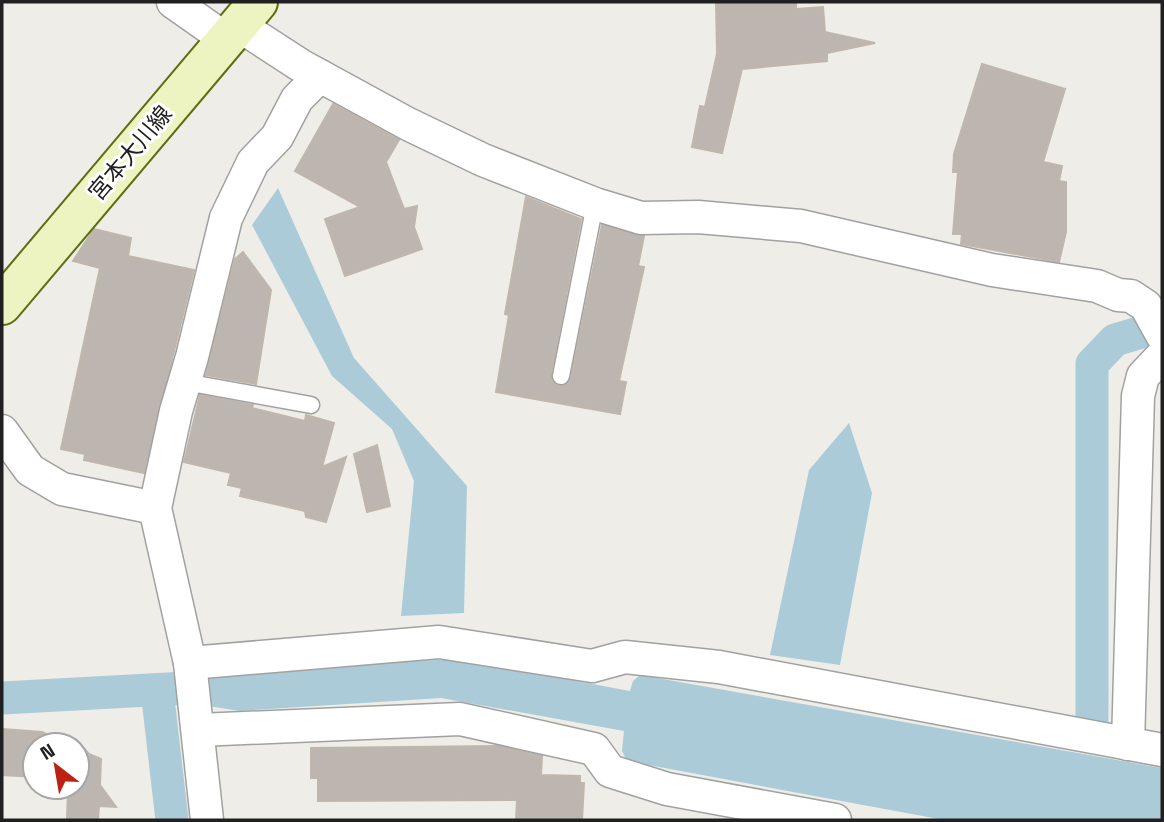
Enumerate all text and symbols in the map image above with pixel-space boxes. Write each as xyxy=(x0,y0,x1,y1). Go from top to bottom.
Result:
street label: 宮本大川線 xyxy=(82,99,178,207)
north arrow xyxy=(21,731,91,801)
text: N xyxy=(36,738,59,766)

